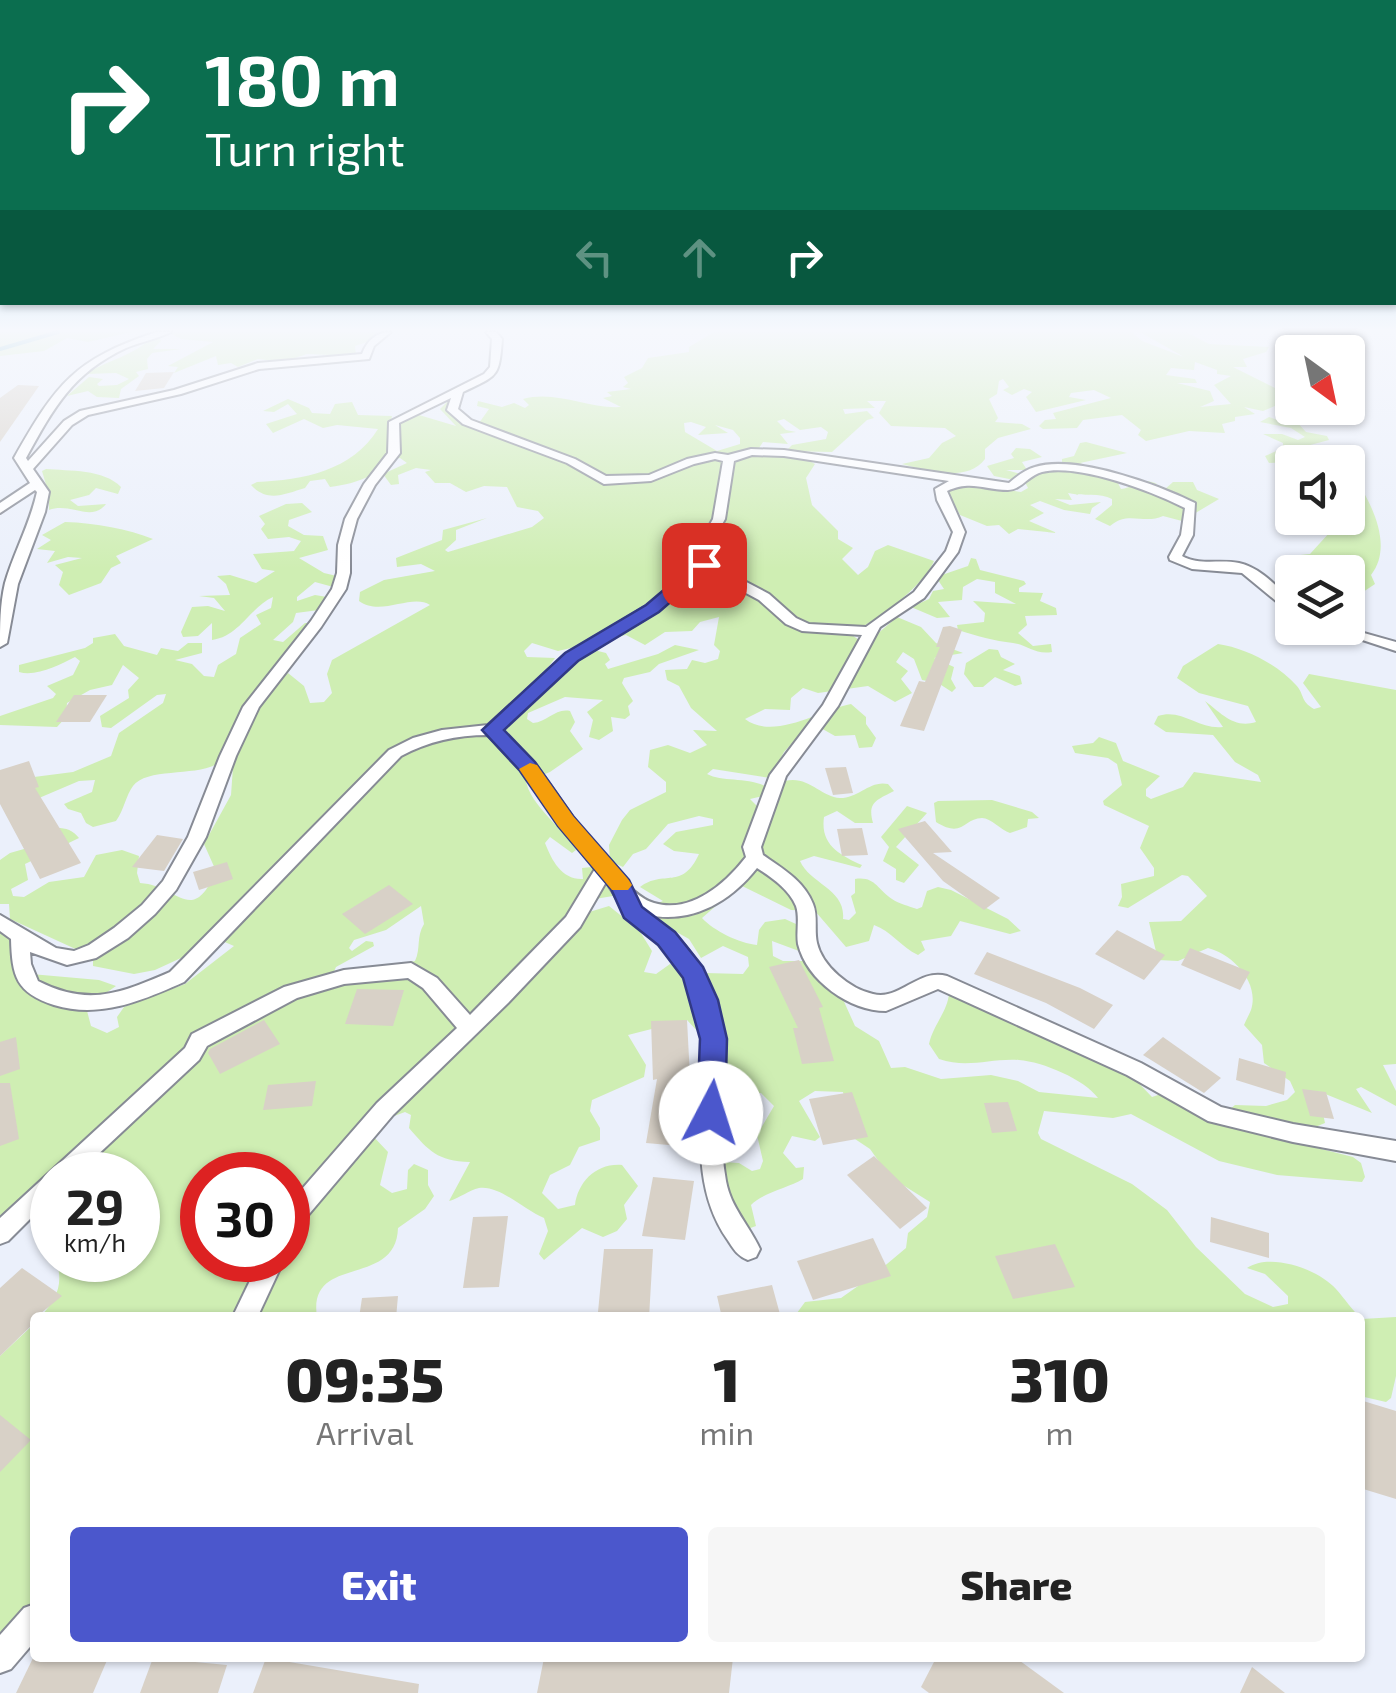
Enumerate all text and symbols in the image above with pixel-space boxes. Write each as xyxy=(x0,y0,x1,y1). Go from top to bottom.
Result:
text: 180 m xyxy=(205,36,400,120)
icon: right xyxy=(40,40,170,170)
text: Turn right xyxy=(205,121,405,175)
icon: left xyxy=(567,230,622,285)
icon: ahead xyxy=(672,230,727,285)
icon: right xyxy=(777,230,832,285)
north arrow xyxy=(1275,335,1365,425)
map controls xyxy=(1275,335,1365,645)
button: sound xyxy=(1275,445,1365,535)
pin xyxy=(662,523,747,608)
icon: arrive xyxy=(677,538,732,593)
button: layers xyxy=(1275,555,1365,645)
position arrow xyxy=(659,1061,763,1165)
speed limit sign: 30 xyxy=(180,1152,310,1282)
text: 29 xyxy=(66,1175,124,1235)
text: km/h xyxy=(64,1227,126,1257)
text: 09:35 xyxy=(285,1342,444,1414)
text: 1 xyxy=(713,1342,740,1414)
text: 310 xyxy=(1009,1342,1110,1414)
text: Arrival xyxy=(316,1413,413,1451)
text: min xyxy=(700,1413,754,1451)
text: m xyxy=(1046,1413,1074,1451)
button: Exit xyxy=(70,1527,688,1642)
button: Share xyxy=(708,1527,1325,1642)

